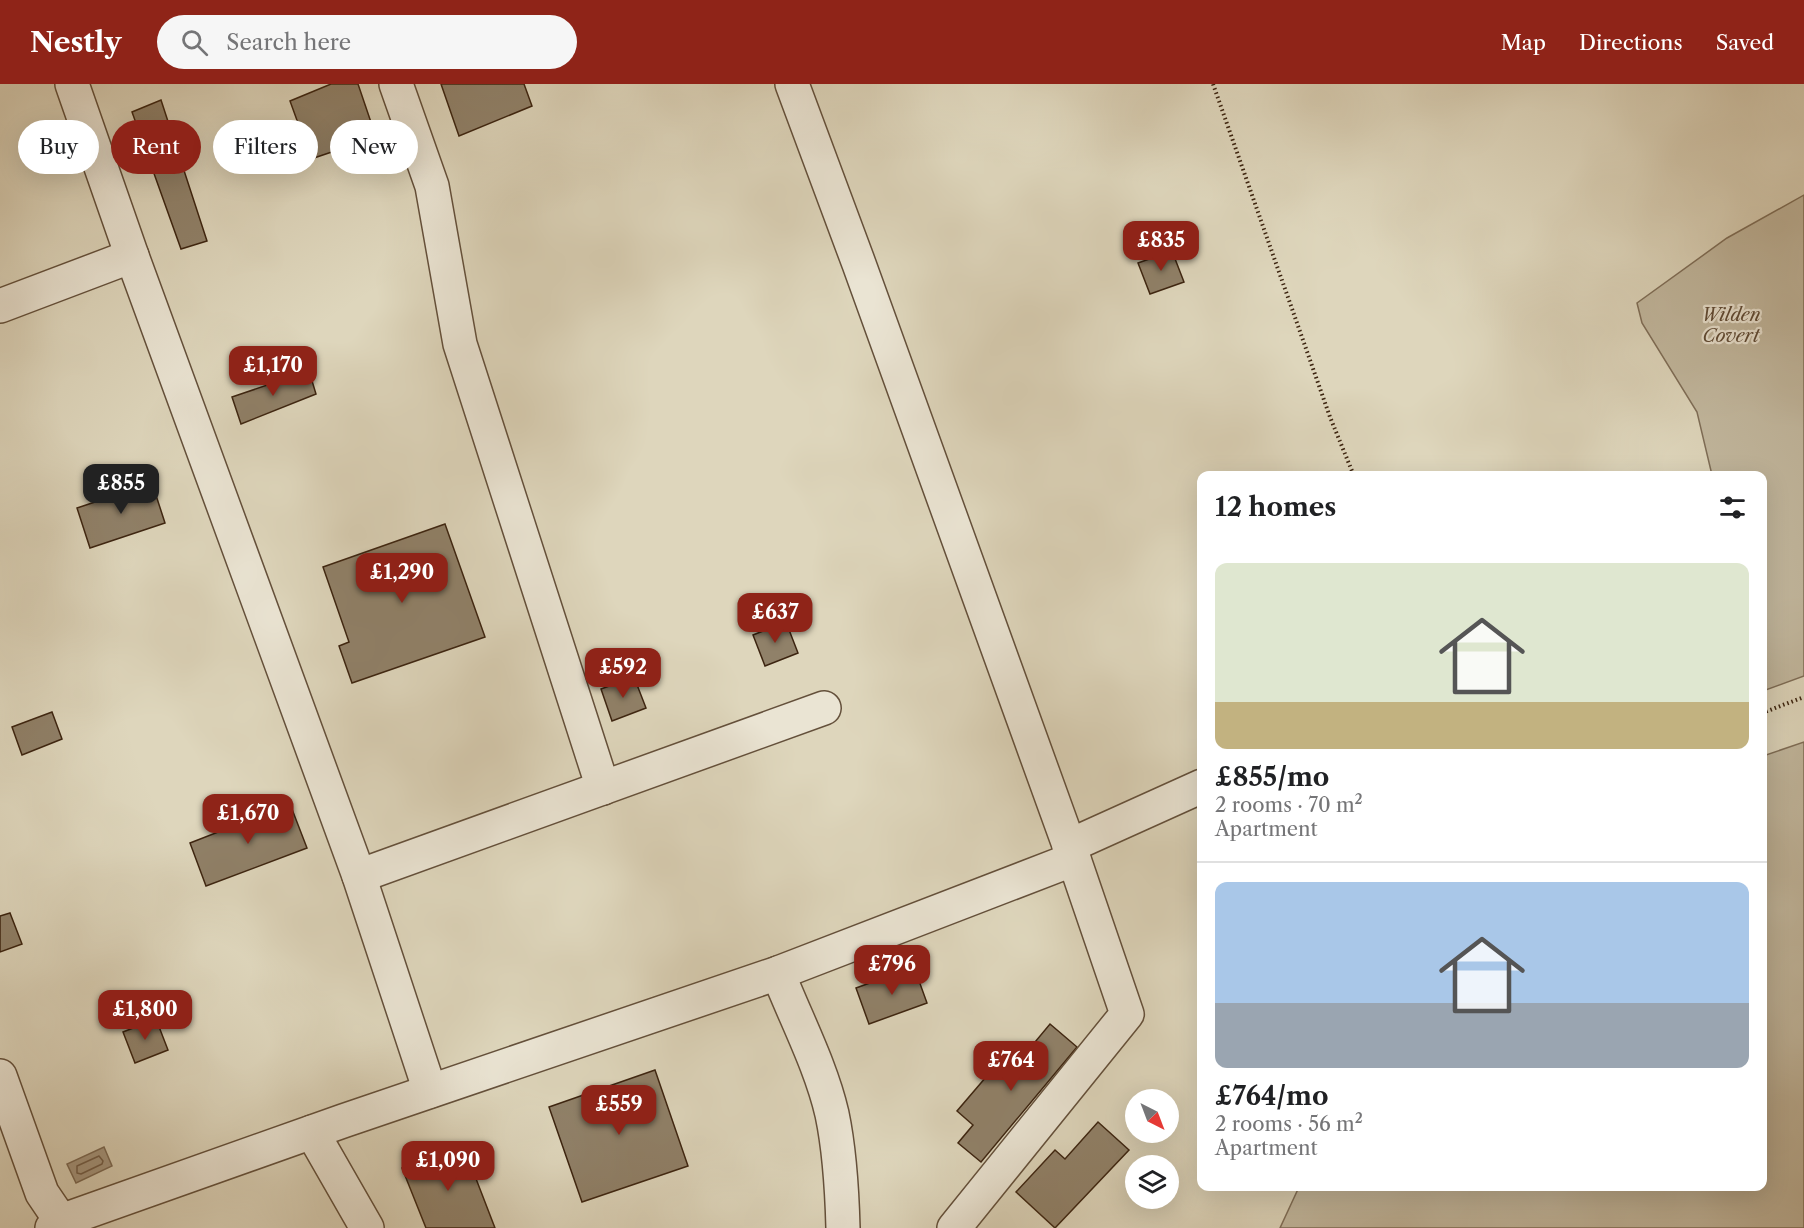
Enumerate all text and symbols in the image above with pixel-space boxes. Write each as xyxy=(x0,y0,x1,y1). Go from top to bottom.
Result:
search box xyxy=(157,15,577,69)
text: Nestly xyxy=(30,25,121,59)
icon: search xyxy=(178,26,211,59)
text: Search here xyxy=(226,29,351,56)
text: Map xyxy=(1501,30,1546,55)
text: Directions xyxy=(1579,30,1683,55)
text: Saved xyxy=(1716,30,1774,55)
chip: Buy xyxy=(18,120,99,174)
chip: Rent xyxy=(111,120,201,174)
chip: Filters xyxy=(213,120,318,174)
chip: New xyxy=(330,120,418,174)
pin: £835 xyxy=(1125,221,1197,272)
text: £835 xyxy=(1137,228,1185,252)
park label: Wilden Covert xyxy=(1702,304,1761,347)
pin: £1,170 xyxy=(224,346,322,397)
text: £1,170 xyxy=(243,353,303,377)
pin: £855 xyxy=(85,464,157,515)
text: £855 xyxy=(97,471,145,495)
text: 12 homes xyxy=(1215,491,1336,523)
icon: filters xyxy=(1716,491,1749,524)
pin: £1,290 xyxy=(353,553,451,604)
text: £1,290 xyxy=(370,560,434,584)
pin: £637 xyxy=(739,593,811,644)
text: £637 xyxy=(751,600,799,624)
icon: home xyxy=(1428,602,1536,710)
pin: £592 xyxy=(587,648,659,699)
text: £592 xyxy=(599,655,647,679)
text: £855/mo xyxy=(1215,761,1329,793)
text: 2 rooms · 70 m² xyxy=(1215,793,1363,817)
pin: £1,670 xyxy=(199,794,297,845)
text: £1,670 xyxy=(217,801,279,825)
text: Apartment xyxy=(1215,817,1318,841)
icon: home xyxy=(1428,921,1536,1029)
pin: £796 xyxy=(856,945,928,996)
text: £796 xyxy=(868,952,916,976)
pin: £1,800 xyxy=(96,990,194,1041)
text: £1,800 xyxy=(112,997,178,1021)
pin: £764 xyxy=(975,1041,1047,1092)
text: £764 xyxy=(987,1048,1035,1072)
text: £764/mo xyxy=(1215,1080,1329,1112)
pin: £559 xyxy=(583,1085,655,1136)
north arrow xyxy=(1125,1089,1179,1143)
map controls xyxy=(1125,1089,1179,1209)
text: £559 xyxy=(595,1092,643,1116)
text: 2 rooms · 56 m² xyxy=(1215,1112,1363,1136)
text: Apartment xyxy=(1215,1136,1318,1160)
pin: £1,090 xyxy=(399,1141,497,1192)
text: £1,090 xyxy=(415,1148,481,1172)
button: layers xyxy=(1125,1155,1179,1209)

